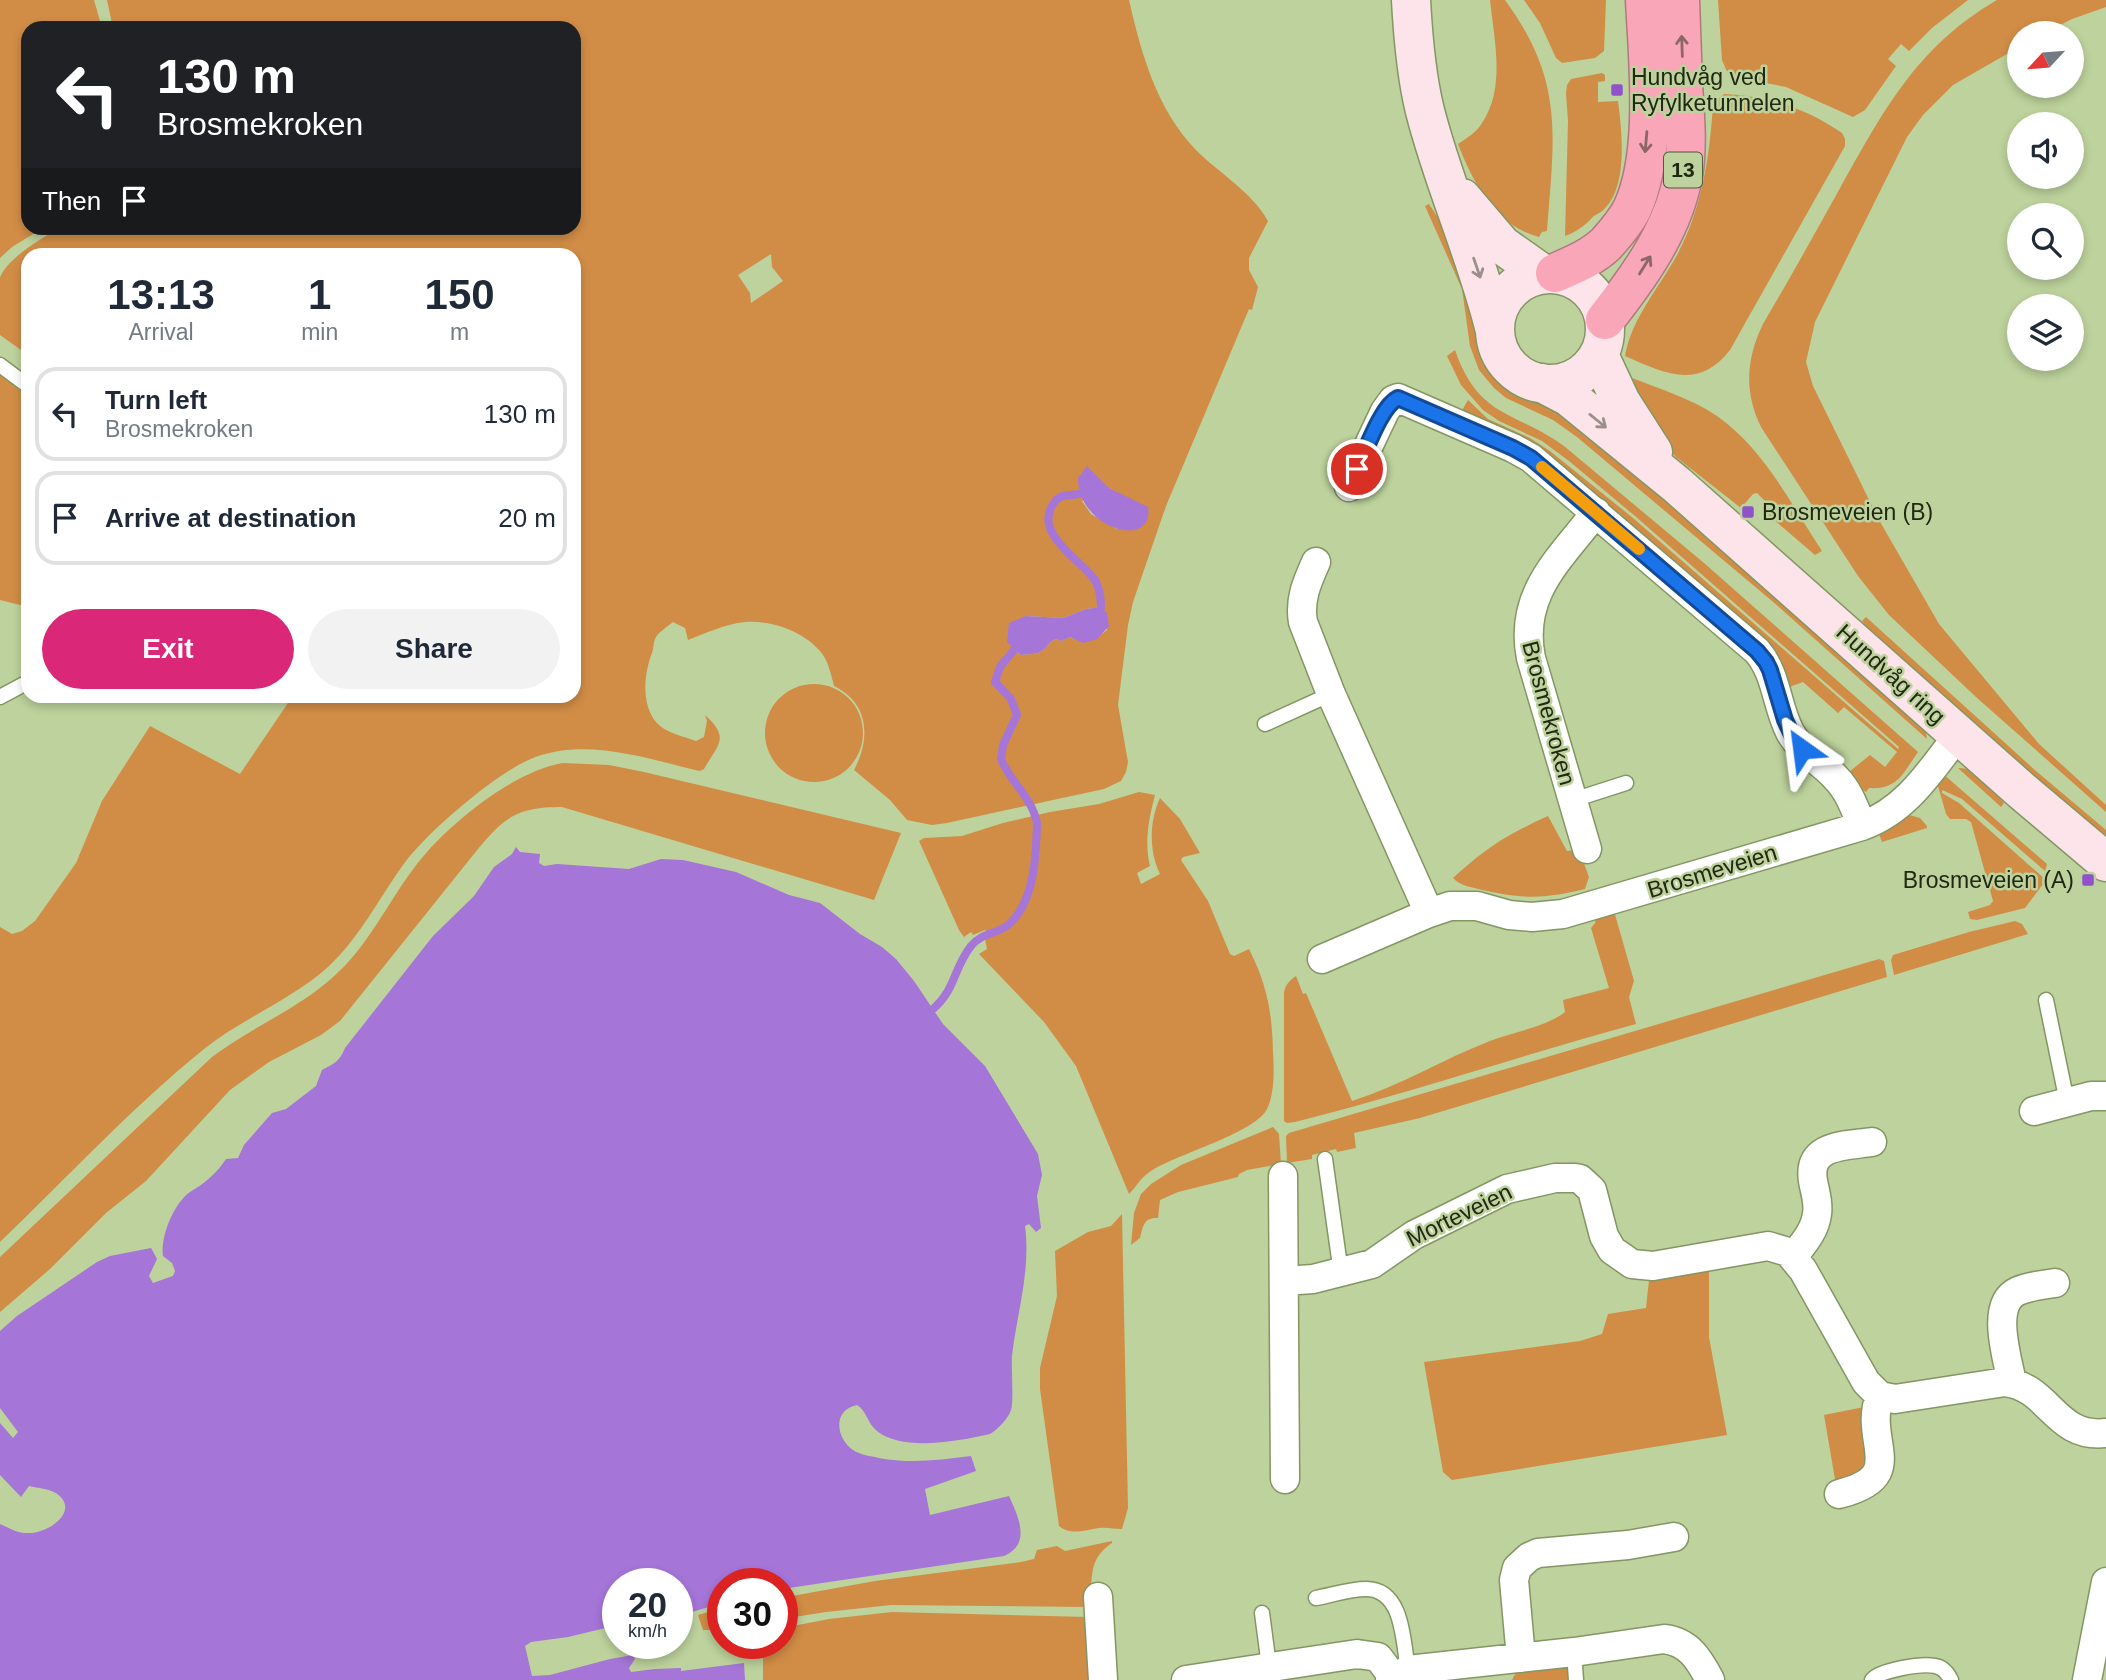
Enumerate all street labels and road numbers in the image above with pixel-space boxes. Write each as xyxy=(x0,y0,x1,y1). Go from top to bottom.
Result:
road number: 13 xyxy=(1664,152,1702,188)
street label: Hundvåg ring xyxy=(1831,619,1951,729)
street label: Brosmekroken xyxy=(1517,638,1581,788)
street label: Brosmeveien xyxy=(1644,839,1780,903)
street label: Morteveien xyxy=(1402,1178,1516,1252)

